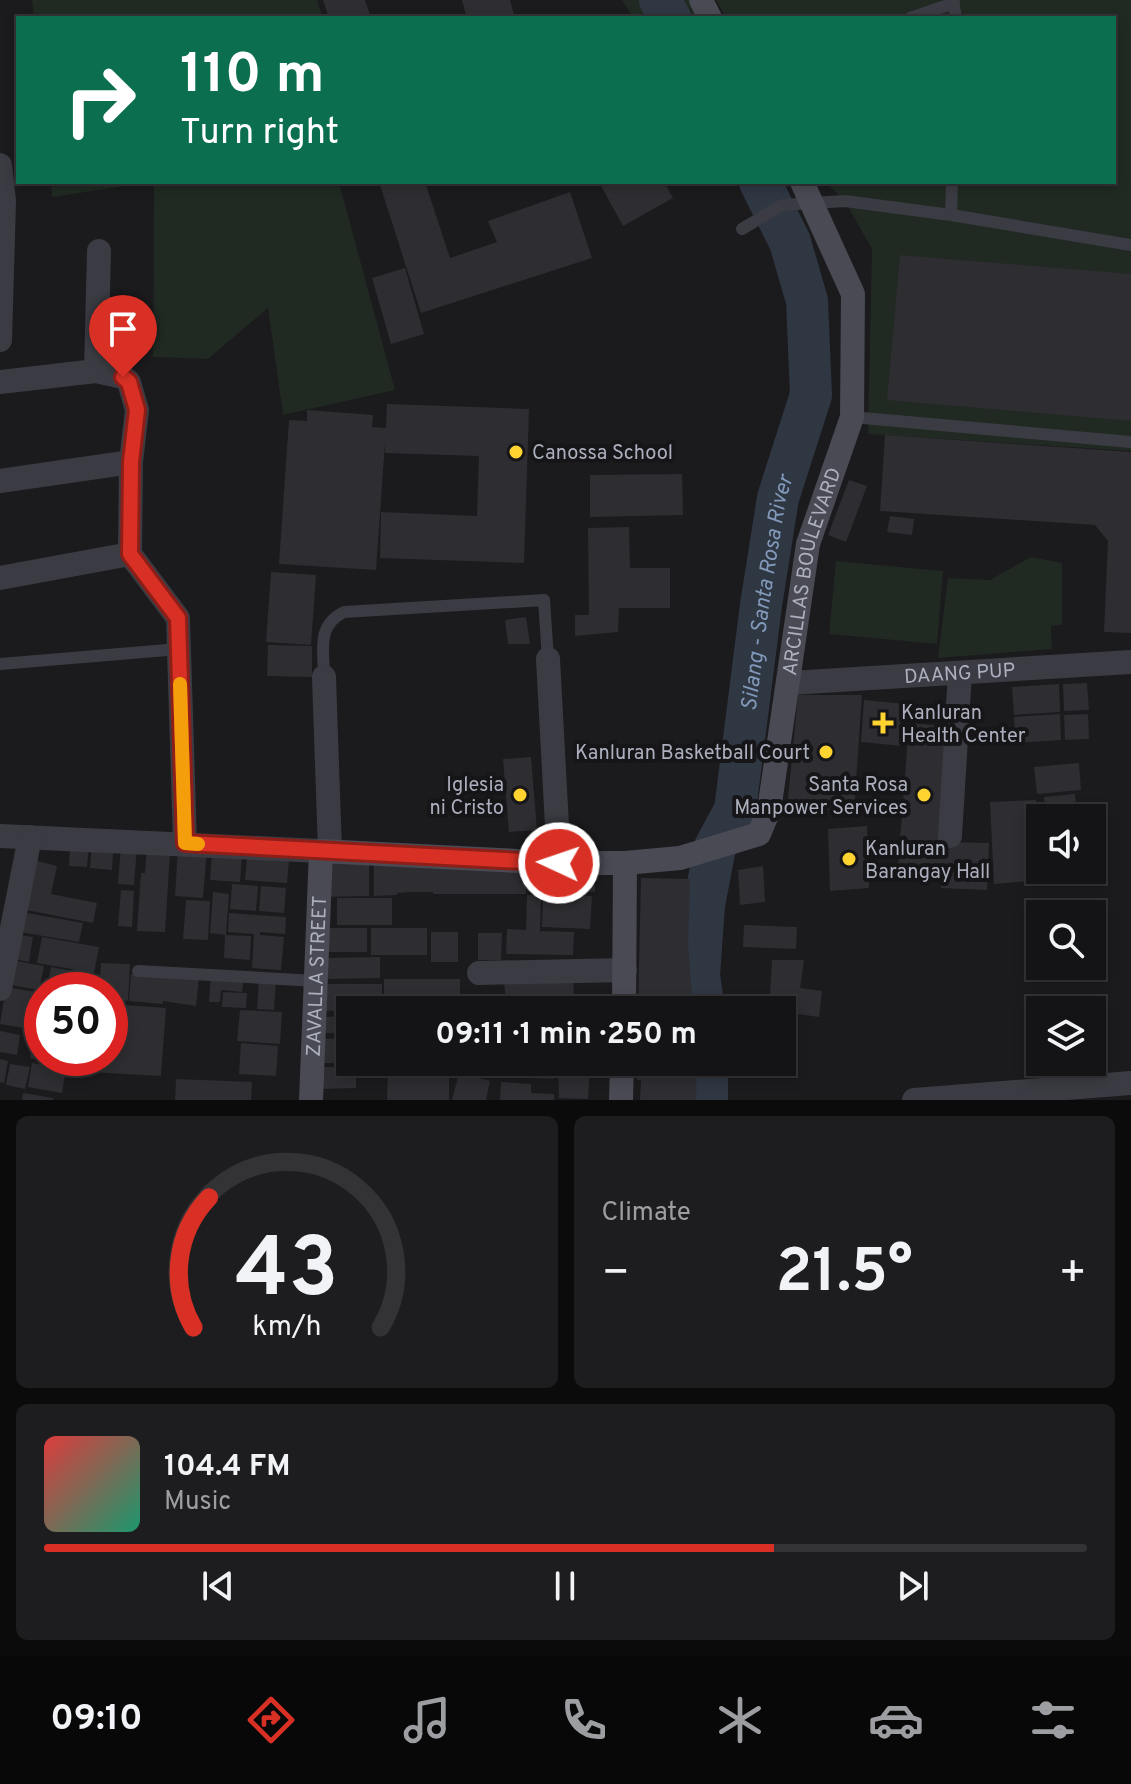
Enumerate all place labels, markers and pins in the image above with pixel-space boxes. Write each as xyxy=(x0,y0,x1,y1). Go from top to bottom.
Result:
pin xyxy=(89,295,157,377)
place label: Canossa School xyxy=(532,441,673,467)
marker: Canossa School xyxy=(507,443,525,461)
place label: Kanluran Health Center xyxy=(901,701,1026,750)
marker: Kanluran Health Center xyxy=(872,712,894,734)
place label: Kanluran Basketball Court xyxy=(575,741,810,767)
marker: Kanluran Basketball Court xyxy=(817,743,835,761)
place label: Iglesia ni Cristo xyxy=(430,773,504,822)
place label: Santa Rosa Manpower Services xyxy=(734,773,908,822)
marker: Iglesia ni Cristo xyxy=(511,786,529,804)
marker: Santa Rosa Manpower Services xyxy=(915,786,933,804)
place label: Kanluran Barangay Hall xyxy=(865,837,990,886)
marker: Kanluran Barangay Hall xyxy=(840,850,858,868)

